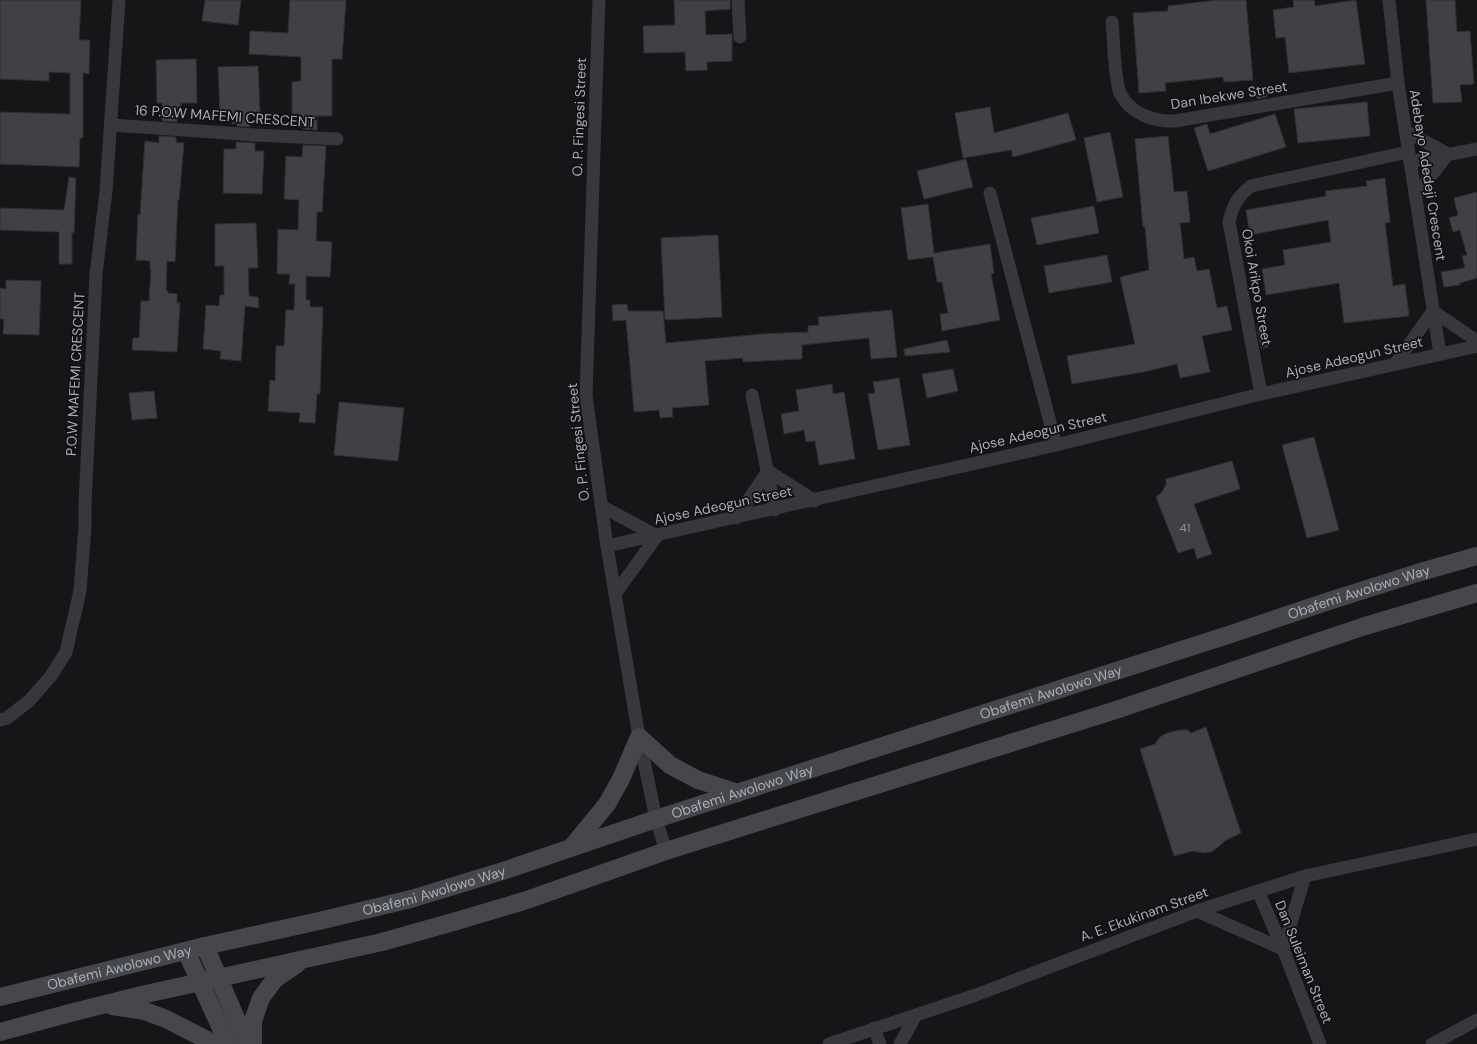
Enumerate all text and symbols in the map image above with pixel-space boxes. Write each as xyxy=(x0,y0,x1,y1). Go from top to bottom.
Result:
street label: O. P. Fingesi Street xyxy=(568,57,590,177)
street label: Dan Ibekwe Street xyxy=(1169,77,1289,113)
street label: Adebayo Adedeji Crescent xyxy=(1406,88,1450,262)
street label: 16 P.O.W MAFEMI CRESCENT xyxy=(134,101,316,131)
street label: Okoi Arikpo Street xyxy=(1238,227,1276,347)
street label: P.O.W MAFEMI CRESCENT xyxy=(62,291,88,456)
street label: Ajose Adeogun Street xyxy=(1283,332,1425,382)
street label: O. P. Fingesi Street xyxy=(563,382,593,502)
street label: Ajose Adeogun Street xyxy=(967,407,1109,457)
street label: Ajose Adeogun Street xyxy=(652,482,794,528)
house number: 41 xyxy=(1179,520,1191,536)
street label: Obafemi Awolowo Way xyxy=(1285,561,1432,623)
street label: Obafemi Awolowo Way xyxy=(977,661,1124,723)
street label: Obafemi Awolowo Way xyxy=(669,760,816,823)
street label: Obafemi Awolowo Way xyxy=(360,862,508,919)
street label: A. E. Ekukinam Street xyxy=(1077,882,1211,946)
street label: Dan Suleiman Street xyxy=(1271,898,1337,1026)
street label: Obafemi Awolowo Way xyxy=(45,941,194,994)

